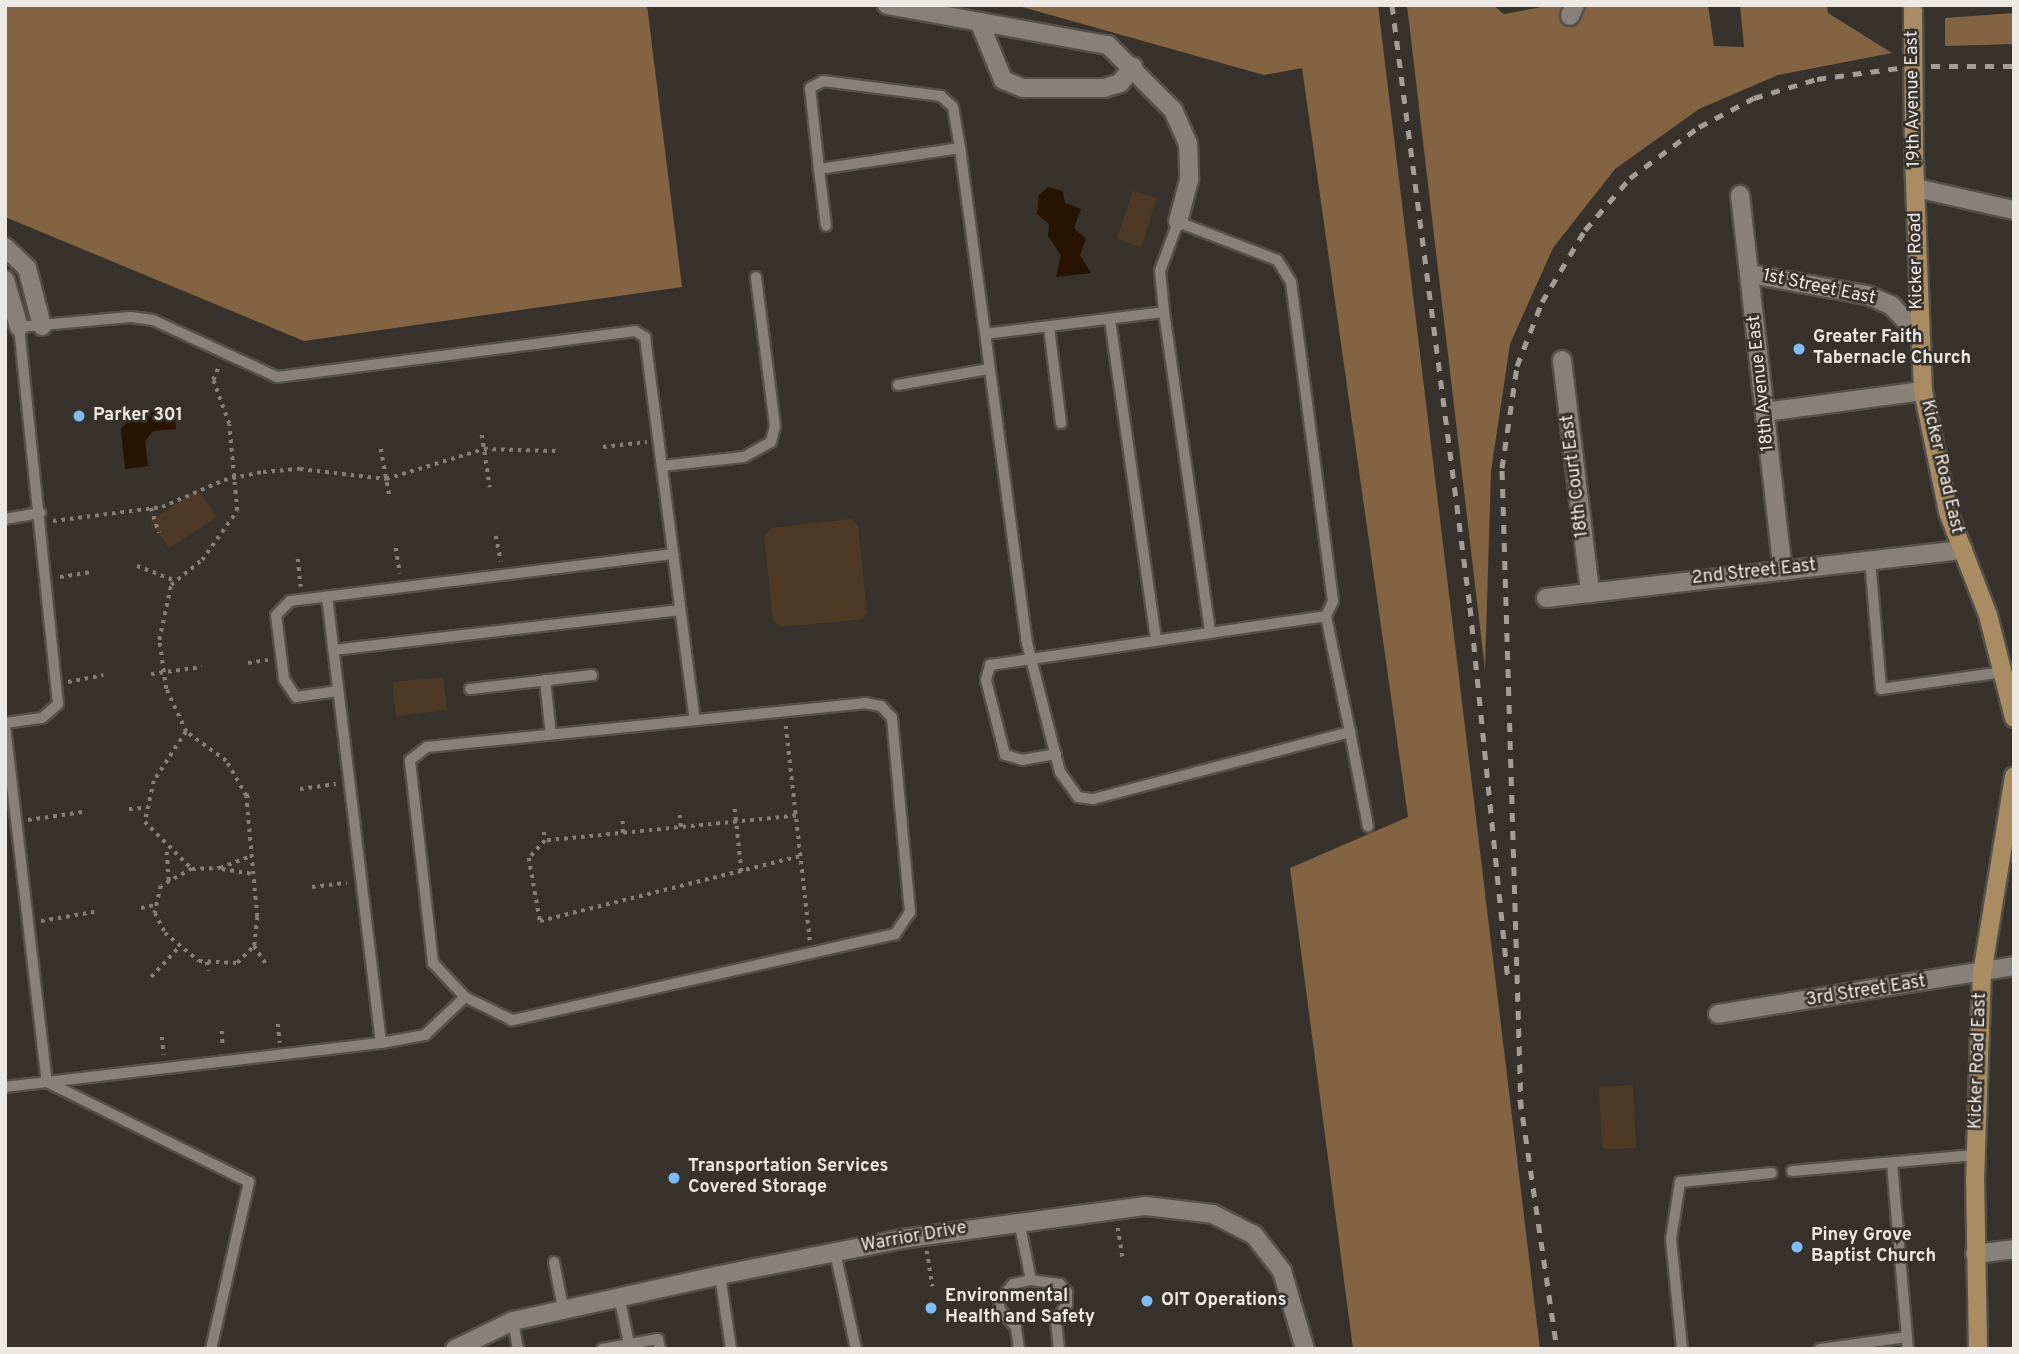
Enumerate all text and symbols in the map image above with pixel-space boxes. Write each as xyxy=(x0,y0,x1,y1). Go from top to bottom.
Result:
street label: 19th Avenue East xyxy=(1902,30,1926,168)
street label: Kicker Road xyxy=(1905,212,1929,310)
street label: 1st Street East xyxy=(1761,266,1877,310)
street label: 18th Avenue East xyxy=(1744,313,1780,453)
place label: Greater Faith Tabernacle Church xyxy=(1813,328,1971,370)
marker: Greater Faith Tabernacle Church xyxy=(1791,341,1807,357)
street label: Kicker Road East xyxy=(1915,398,1967,536)
place label: Parker 301 xyxy=(93,405,183,427)
marker: Parker 301 xyxy=(71,408,87,424)
street label: 18th Court East xyxy=(1558,413,1594,539)
street label: 2nd Street East xyxy=(1691,556,1817,590)
street label: 3rd Street East xyxy=(1805,972,1927,1012)
street label: Kicker Road East xyxy=(1966,992,1992,1130)
place label: Transportation Services Covered Storage xyxy=(688,1157,888,1200)
marker: Transportation Services Covered Storage xyxy=(666,1170,682,1186)
street label: Warrior Drive xyxy=(860,1218,968,1258)
place label: Piney Grove Baptist Church xyxy=(1811,1226,1936,1268)
marker: Piney Grove Baptist Church xyxy=(1789,1239,1805,1255)
place label: Environmental Health and Safety xyxy=(945,1287,1095,1330)
place label: OIT Operations xyxy=(1161,1290,1287,1312)
marker: OIT Operations xyxy=(1139,1293,1155,1309)
marker: Environmental Health and Safety xyxy=(923,1300,939,1316)

